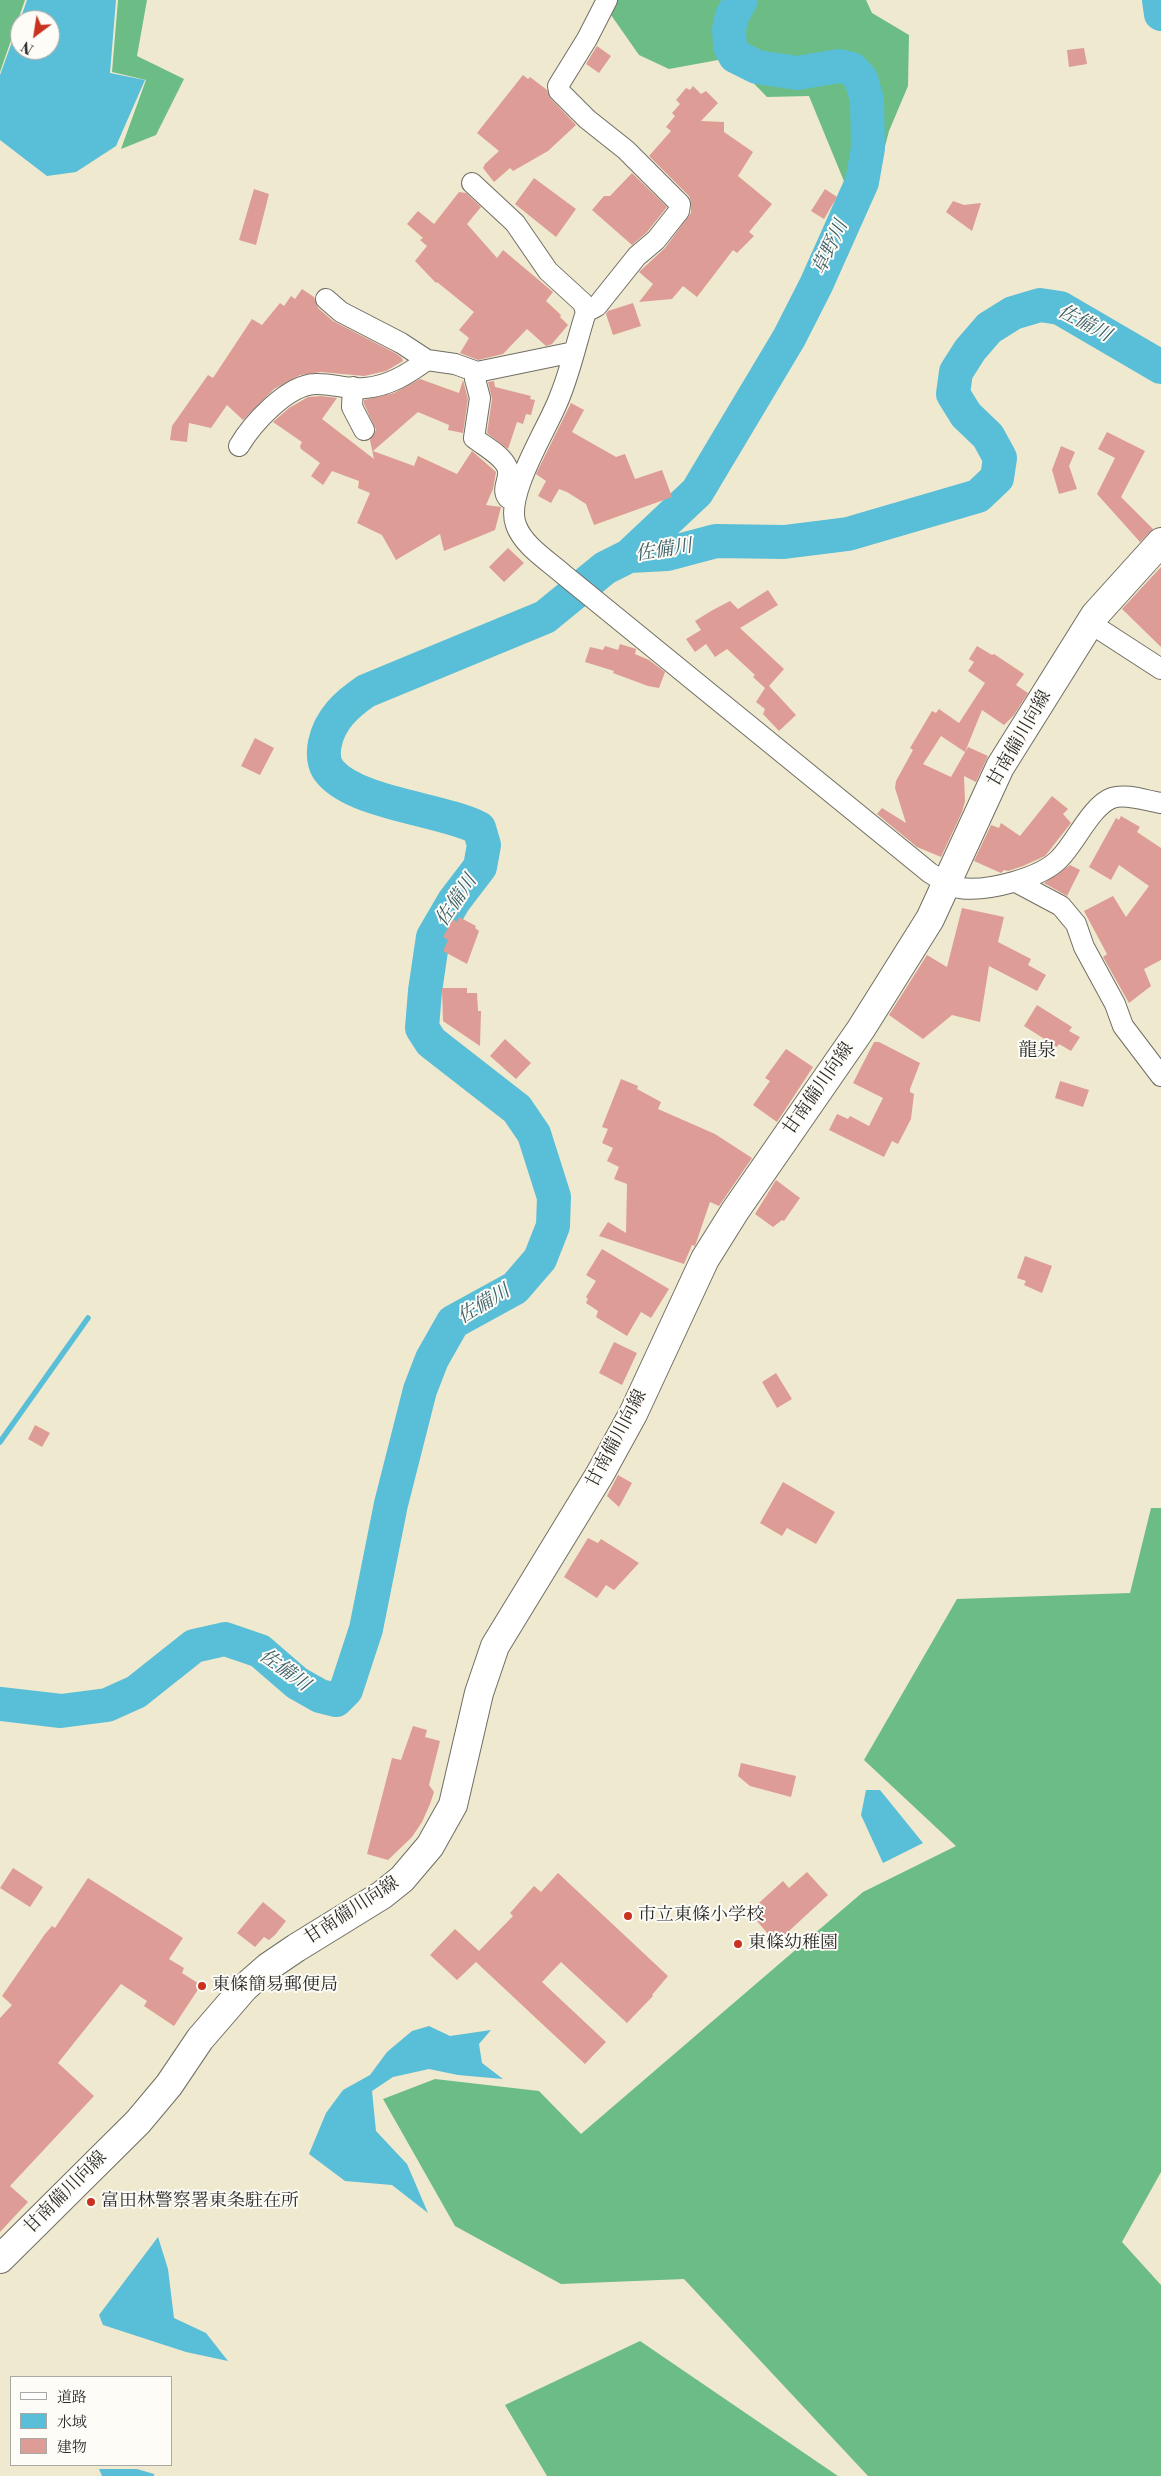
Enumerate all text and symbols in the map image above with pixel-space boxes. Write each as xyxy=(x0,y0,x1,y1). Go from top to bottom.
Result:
north arrow xyxy=(10,10,60,60)
text: N xyxy=(18,36,37,58)
water label: 草野川 xyxy=(809,217,853,279)
water label: 佐備川 xyxy=(1053,301,1115,347)
water label: 佐備川 xyxy=(634,535,694,567)
street label: 甘南備川向線 xyxy=(984,687,1056,791)
water label: 佐備川 xyxy=(432,871,482,931)
street label: 甘南備川向線 xyxy=(779,1039,859,1139)
district label: 龍泉 xyxy=(1018,1040,1056,1062)
water label: 佐備川 xyxy=(454,1281,514,1329)
street label: 甘南備川向線 xyxy=(582,1386,652,1492)
water label: 佐備川 xyxy=(254,1645,314,1697)
street label: 甘南備川向線 xyxy=(301,1873,403,1949)
place label: 市立東條小学校 xyxy=(638,1905,764,1927)
marker: 市立東條小学校 xyxy=(622,1910,634,1922)
place label: 東條幼稚園 xyxy=(748,1933,838,1955)
marker: 東條幼稚園 xyxy=(732,1938,744,1950)
place label: 東條簡易郵便局 xyxy=(212,1975,338,1997)
marker: 東條簡易郵便局 xyxy=(196,1980,208,1992)
street label: 甘南備川向線 xyxy=(20,2147,112,2239)
place label: 富田林警察署東条駐在所 xyxy=(101,2191,299,2213)
marker: 富田林警察署東条駐在所 xyxy=(85,2196,97,2208)
legend xyxy=(10,2376,172,2466)
text: 道路 xyxy=(57,2388,87,2407)
text: 水域 xyxy=(57,2413,87,2432)
text: 建物 xyxy=(57,2438,87,2457)

